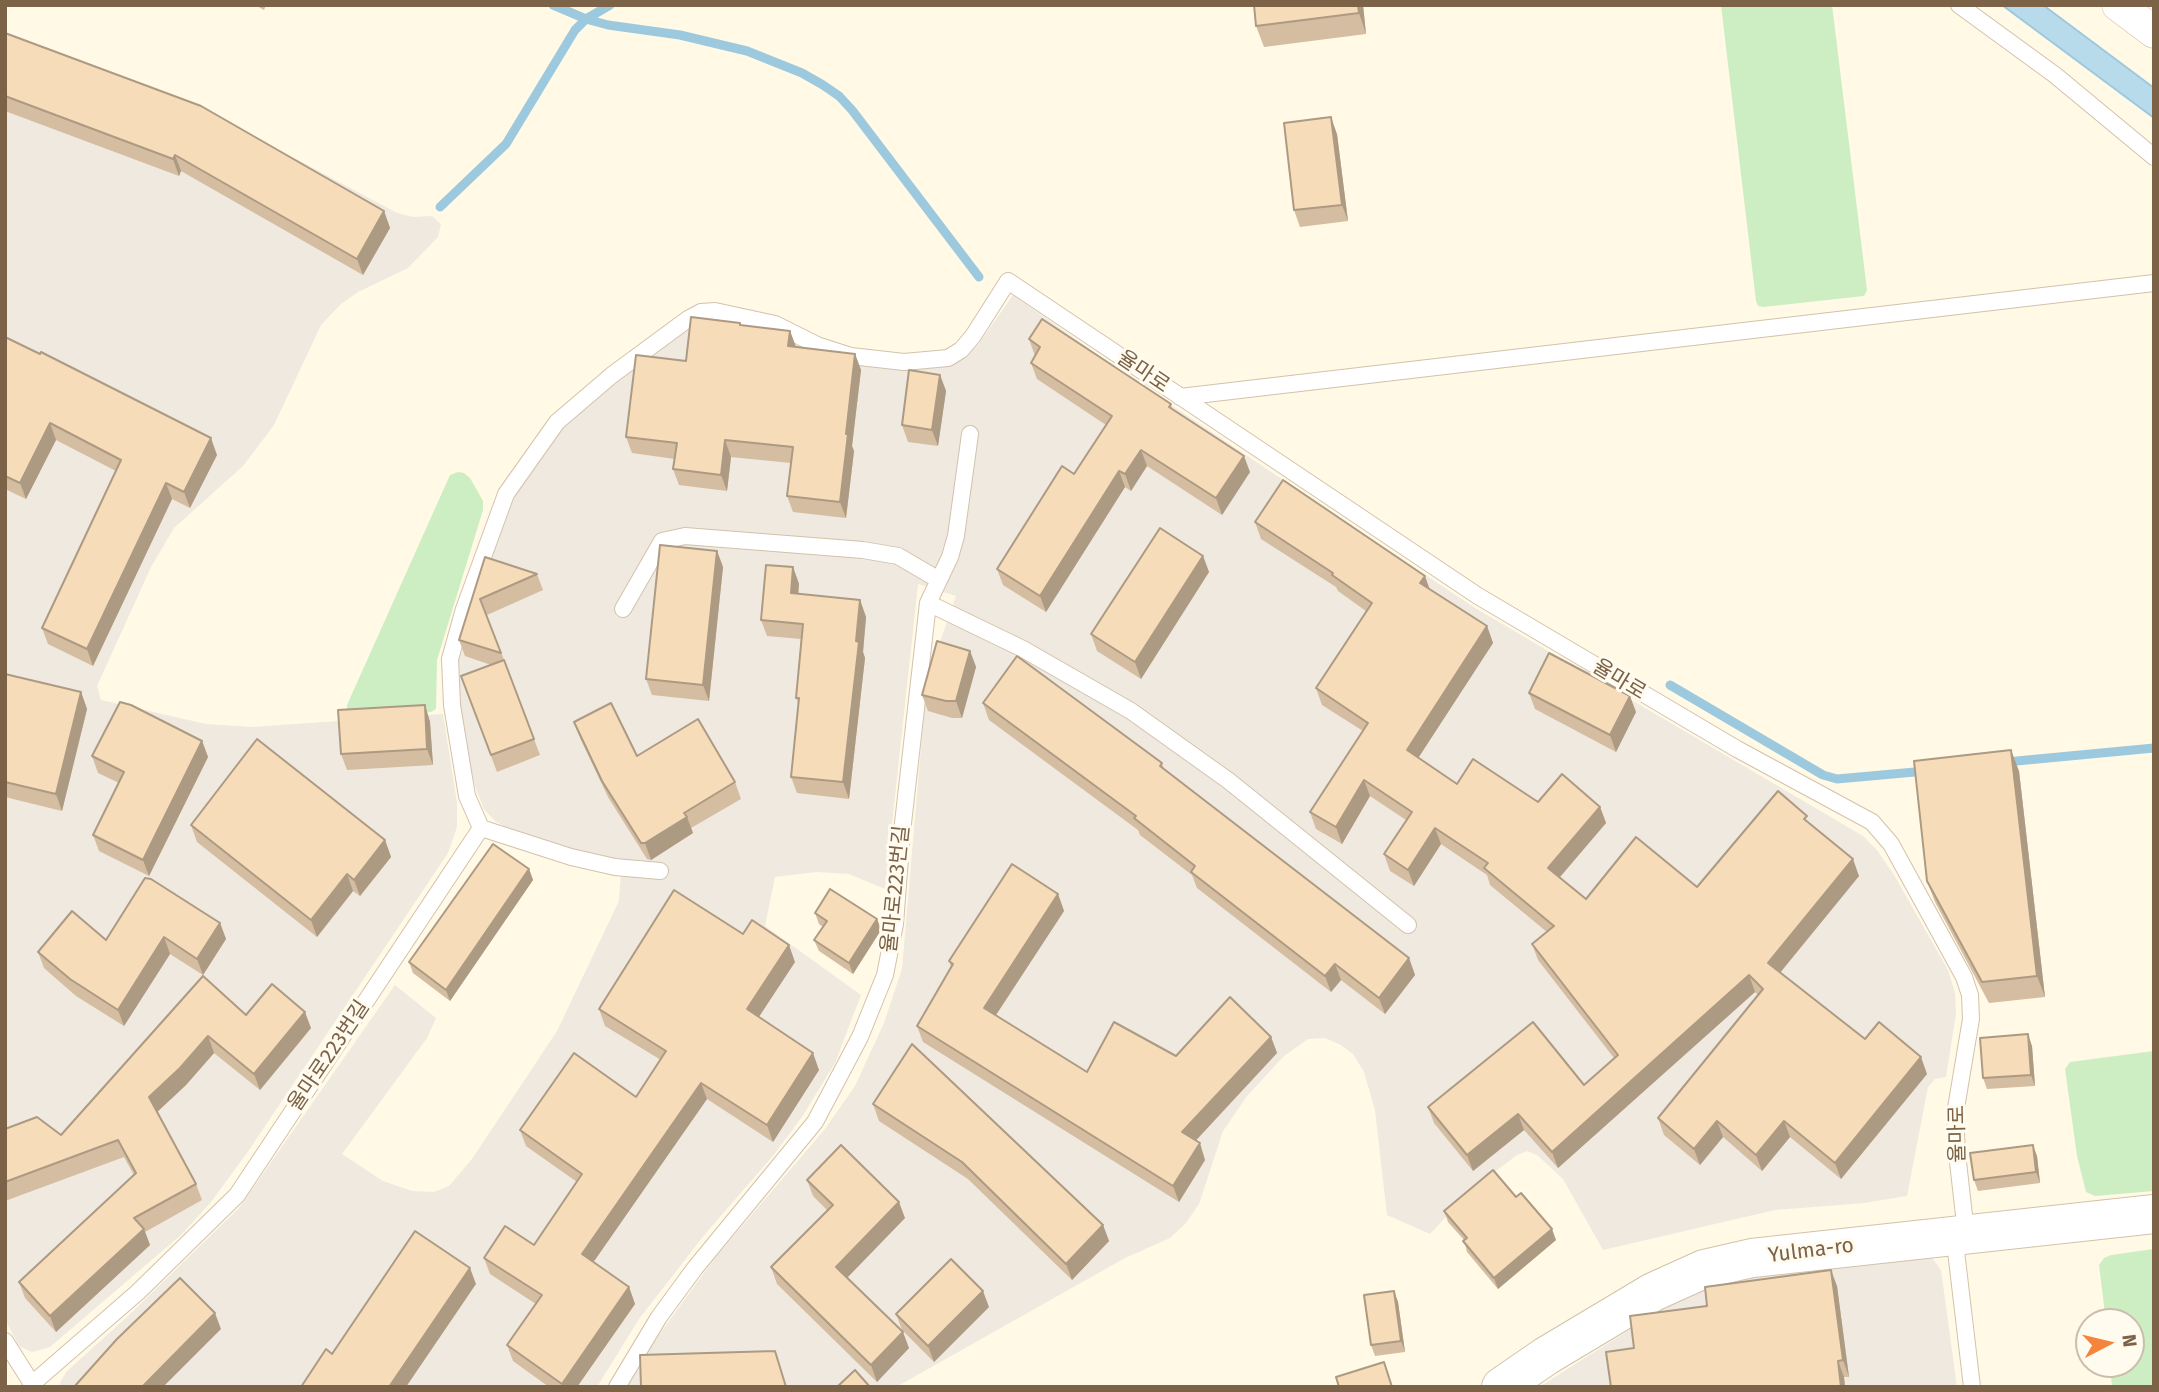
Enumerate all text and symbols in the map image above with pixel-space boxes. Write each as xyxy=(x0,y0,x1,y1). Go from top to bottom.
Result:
street label: 율마로 xyxy=(1112,345,1174,399)
street label: 율마로 xyxy=(1588,654,1650,706)
street label: 율마로223번길 xyxy=(877,824,915,954)
street label: 율마로223번길 xyxy=(283,996,375,1116)
street label: 율마로 xyxy=(1945,1105,1971,1163)
street label: Yulma-ro xyxy=(1767,1233,1855,1269)
north arrow xyxy=(2075,1308,2145,1378)
text: N xyxy=(2117,1333,2142,1348)

